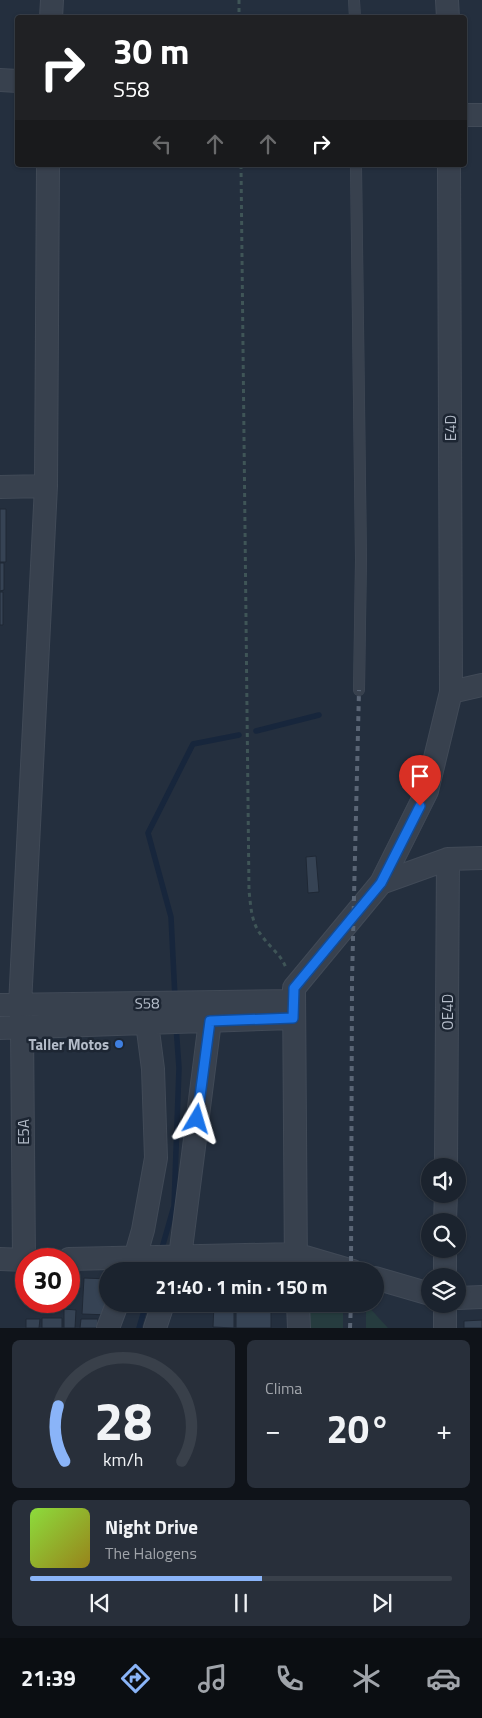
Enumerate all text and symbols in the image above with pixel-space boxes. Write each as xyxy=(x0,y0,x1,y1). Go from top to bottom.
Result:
text: 30 m xyxy=(113,24,189,78)
icon: right xyxy=(30,35,95,100)
text: S58 xyxy=(113,72,150,106)
icon: left xyxy=(148,130,176,158)
icon: ahead xyxy=(201,130,229,158)
icon: ahead xyxy=(254,130,282,158)
icon: right xyxy=(307,130,335,158)
street label: E4D xyxy=(439,415,462,441)
pin xyxy=(399,755,441,806)
icon: arrive xyxy=(406,762,434,790)
street label: S58 xyxy=(134,991,160,1015)
street label: OE4D xyxy=(436,994,459,1030)
place label: Taller Motos xyxy=(29,1033,109,1056)
marker: Taller Motos xyxy=(113,1038,125,1050)
position arrow xyxy=(170,1092,222,1144)
street label: E5A xyxy=(12,1119,35,1145)
map controls xyxy=(421,1158,466,1313)
button: sound xyxy=(421,1158,466,1203)
button: search xyxy=(421,1213,466,1258)
speed limit sign: 30 xyxy=(15,1248,80,1313)
button: layers xyxy=(421,1268,466,1313)
text: 21:40 · 1 min · 150 m xyxy=(155,1272,328,1301)
text: Clima xyxy=(265,1376,302,1400)
text: 28 xyxy=(94,1381,153,1460)
text: 20° xyxy=(327,1400,390,1458)
text: − xyxy=(265,1408,281,1451)
text: + xyxy=(436,1408,452,1451)
text: km/h xyxy=(103,1446,144,1473)
text: Night Drive xyxy=(105,1512,198,1541)
text: The Halogens xyxy=(105,1541,197,1565)
icon: previous xyxy=(86,1589,114,1617)
icon: pause xyxy=(227,1589,255,1617)
icon: next xyxy=(368,1589,396,1617)
text: 21:39 xyxy=(21,1661,76,1695)
icon: directions xyxy=(118,1661,153,1696)
icon: music xyxy=(195,1661,230,1696)
icon: phone xyxy=(272,1661,307,1696)
icon: climate xyxy=(349,1661,384,1696)
icon: car xyxy=(426,1661,461,1696)

